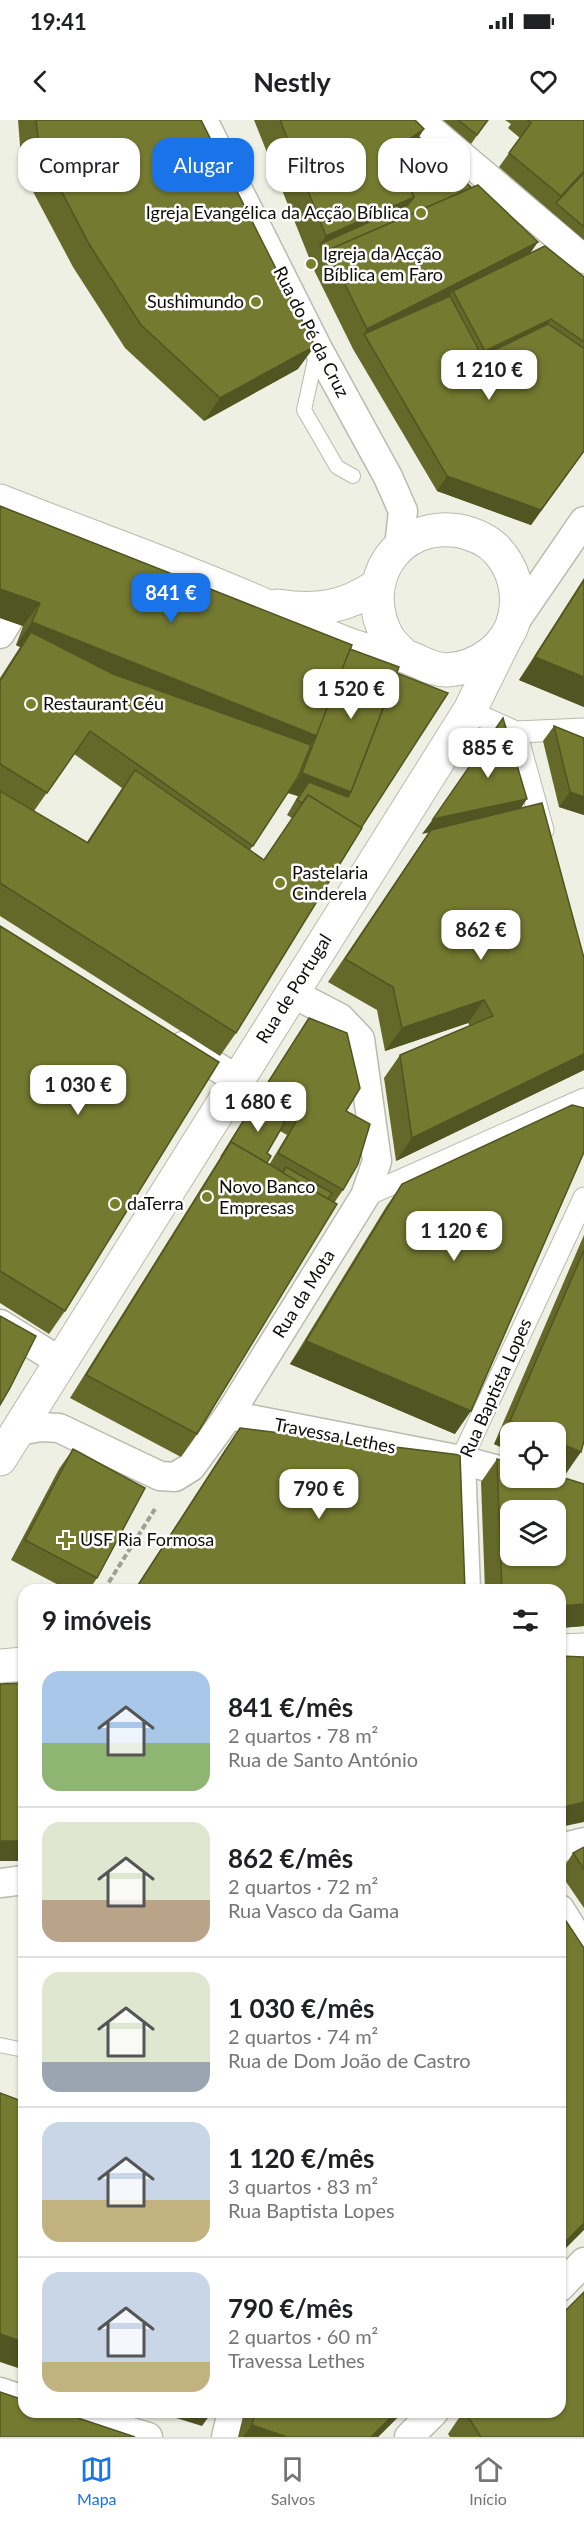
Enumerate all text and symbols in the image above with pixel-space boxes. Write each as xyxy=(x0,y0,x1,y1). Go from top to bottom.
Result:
text: 19:41 xyxy=(30,8,87,35)
icon: back xyxy=(24,65,57,98)
text: Nestly xyxy=(253,65,331,98)
icon: heart xyxy=(527,65,560,98)
chip: Comprar xyxy=(18,138,140,192)
chip: Alugar xyxy=(152,138,254,192)
chip: Filtros xyxy=(266,138,366,192)
chip: Novo xyxy=(378,138,470,192)
place label: Igreja Evangélica da Acção Bíblica xyxy=(146,201,409,223)
marker: Igreja Evangélica da Acção Bíblica xyxy=(414,206,428,220)
place label: Igreja da Acção Bíblica em Faro xyxy=(323,242,443,285)
marker: Igreja da Acção Bíblica em Faro xyxy=(304,257,318,271)
street label: Rua do Pé da Cruz xyxy=(269,262,354,401)
place label: Sushimundo xyxy=(147,290,244,312)
marker: Sushimundo xyxy=(249,295,263,309)
pin: 1 210 € xyxy=(434,350,544,401)
text: 1 210 € xyxy=(455,357,523,381)
pin: 841 € xyxy=(129,573,213,624)
text: 841 € xyxy=(145,580,197,604)
pin: 1 520 € xyxy=(296,669,406,720)
text: 1 520 € xyxy=(317,676,385,700)
place label: Restaurant Céu xyxy=(43,692,164,714)
marker: Restaurant Céu xyxy=(24,697,38,711)
pin: 885 € xyxy=(446,728,530,779)
text: 885 € xyxy=(462,735,514,759)
place label: Pastelaria Cinderela xyxy=(292,861,368,904)
marker: Pastelaria Cinderela xyxy=(273,876,287,890)
pin: 862 € xyxy=(439,910,523,961)
text: 862 € xyxy=(455,917,507,941)
street label: Rua de Portugal xyxy=(251,930,336,1047)
pin: 1 030 € xyxy=(23,1065,133,1116)
text: 1 030 € xyxy=(44,1072,112,1096)
pin: 1 680 € xyxy=(203,1082,313,1133)
text: 1 680 € xyxy=(224,1089,292,1113)
place label: Novo Banco Empresas xyxy=(219,1175,315,1218)
marker: Novo Banco Empresas xyxy=(200,1190,214,1204)
place label: daTerra xyxy=(127,1192,184,1214)
marker: daTerra xyxy=(108,1197,122,1211)
pin: 1 120 € xyxy=(399,1211,509,1262)
text: 1 120 € xyxy=(420,1218,488,1242)
street label: Rua da Mota xyxy=(267,1245,339,1342)
street label: Rua Baptista Lopes xyxy=(455,1314,536,1461)
street label: Travessa Lethes xyxy=(273,1412,398,1458)
map controls xyxy=(500,1422,566,1566)
button: locate xyxy=(500,1422,566,1488)
pin: 790 € xyxy=(277,1469,361,1520)
text: 790 € xyxy=(293,1476,345,1500)
button: layers xyxy=(500,1500,566,1566)
place label: USF Ria Formosa xyxy=(80,1528,214,1550)
marker: USF Ria Formosa xyxy=(57,1531,75,1549)
text: 9 imóveis xyxy=(42,1604,152,1636)
icon: filters xyxy=(509,1604,542,1637)
text: 841 €/mês xyxy=(228,1691,353,1723)
icon: home xyxy=(90,1695,162,1767)
text: 2 quartos · 78 m² xyxy=(228,1723,378,1747)
text: Rua de Santo António xyxy=(228,1747,418,1771)
text: 862 €/mês xyxy=(228,1842,353,1874)
icon: home xyxy=(90,1846,162,1918)
text: 2 quartos · 72 m² xyxy=(228,1874,378,1898)
text: Rua Vasco da Gama xyxy=(228,1898,399,1922)
text: 1 030 €/mês xyxy=(228,1992,374,2024)
icon: home xyxy=(90,1996,162,2068)
text: 2 quartos · 74 m² xyxy=(228,2024,378,2048)
text: Rua de Dom João de Castro xyxy=(228,2048,471,2072)
text: 1 120 €/mês xyxy=(228,2142,374,2174)
icon: home xyxy=(90,2146,162,2218)
text: 3 quartos · 83 m² xyxy=(228,2174,378,2198)
text: Rua Baptista Lopes xyxy=(228,2198,395,2222)
text: 790 €/mês xyxy=(228,2292,353,2324)
icon: home xyxy=(90,2296,162,2368)
text: 2 quartos · 60 m² xyxy=(228,2324,378,2348)
text: Travessa Lethes xyxy=(228,2348,365,2372)
tab: Mapa xyxy=(77,2453,117,2508)
tab: Salvos xyxy=(271,2453,315,2508)
tab: Início xyxy=(469,2453,507,2508)

